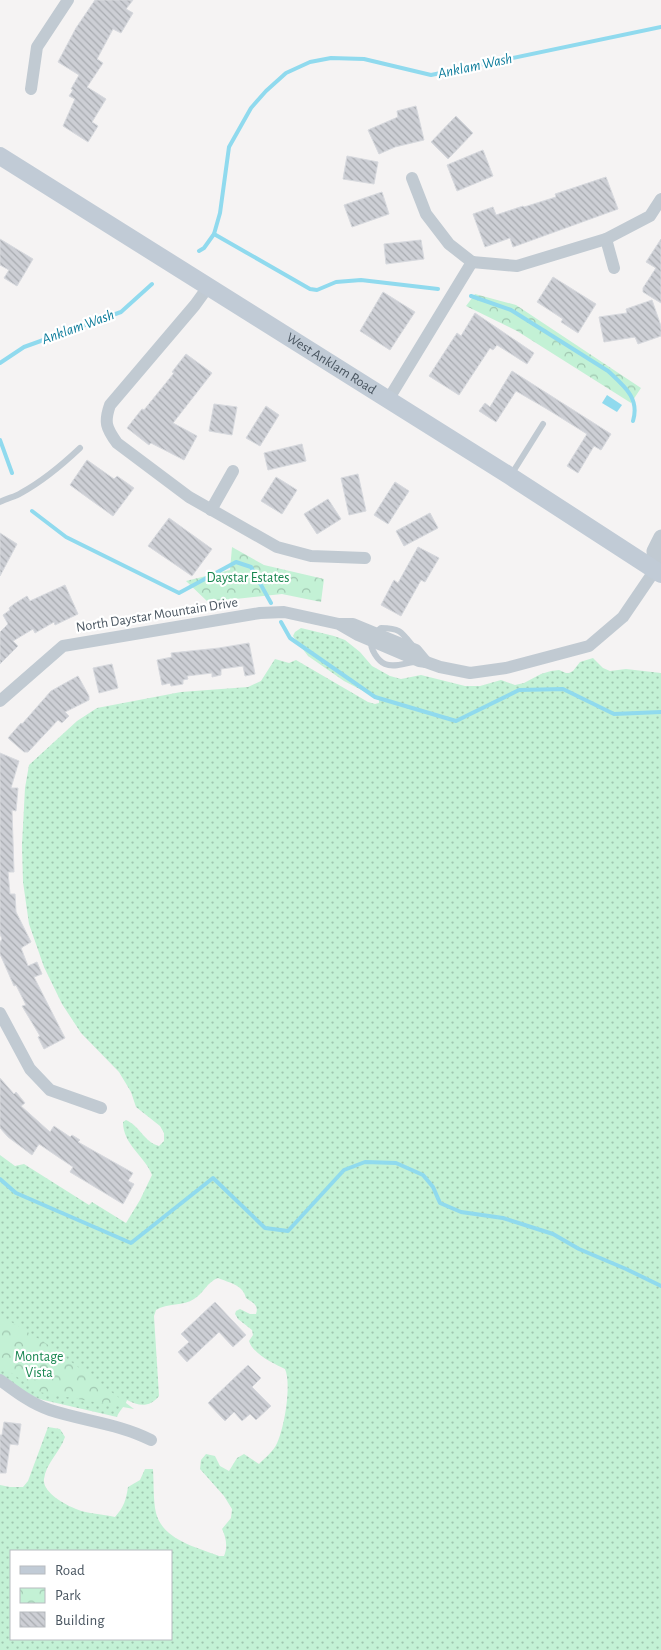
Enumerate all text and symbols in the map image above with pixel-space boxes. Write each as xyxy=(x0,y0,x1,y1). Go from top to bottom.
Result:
water label: Anklam Wash xyxy=(435,51,514,81)
water label: Anklam Wash xyxy=(39,307,116,347)
street label: West Anklam Road xyxy=(284,330,379,397)
park label: Daystar Estates xyxy=(207,571,289,585)
street label: North Daystar Mountain Drive xyxy=(75,595,239,635)
park label: Montage Vista xyxy=(15,1350,63,1380)
legend xyxy=(10,1550,172,1640)
text: Road xyxy=(55,1563,85,1578)
text: Park xyxy=(55,1588,81,1603)
text: Building xyxy=(55,1613,105,1628)

